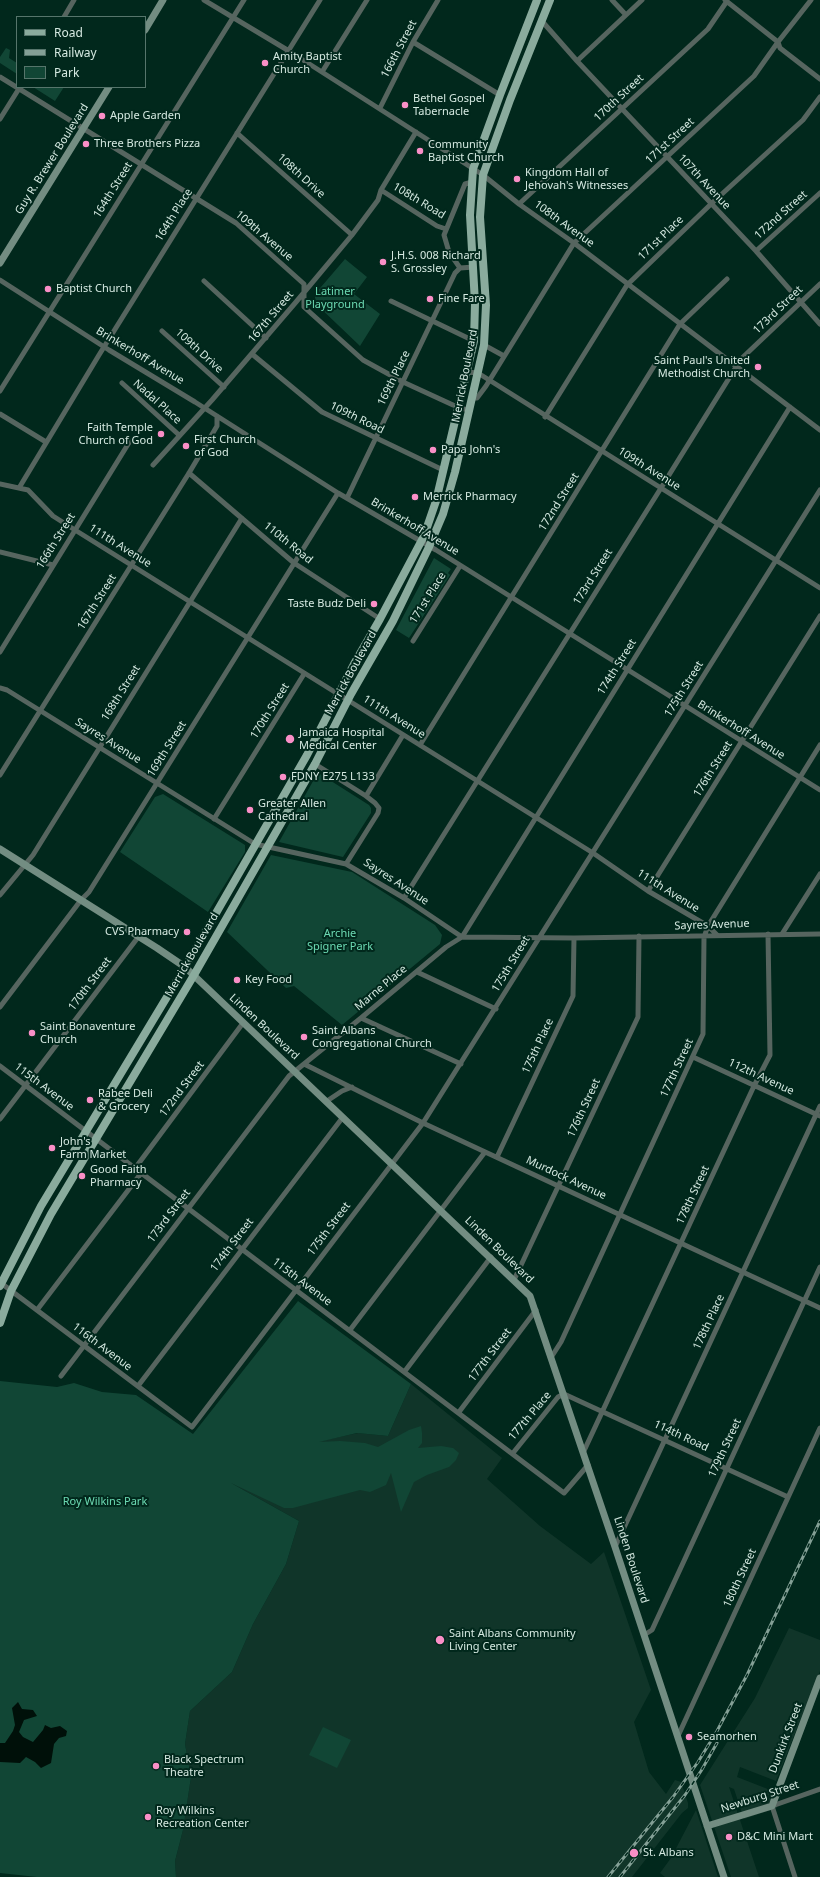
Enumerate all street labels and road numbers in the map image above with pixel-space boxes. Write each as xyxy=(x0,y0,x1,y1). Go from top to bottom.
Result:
street label: 166th Street xyxy=(378,18,420,80)
street label: 170th Street xyxy=(591,72,647,124)
street label: Guy R. Brewer Boulevard xyxy=(13,101,91,217)
street label: 171st Street xyxy=(643,115,697,167)
street label: 108th Drive xyxy=(274,151,328,201)
street label: 107th Avenue xyxy=(675,151,733,213)
street label: 164th Street xyxy=(91,160,135,220)
street label: 108th Road xyxy=(390,180,448,222)
street label: 164th Place xyxy=(153,186,195,244)
street label: 172nd Street xyxy=(752,188,810,242)
street label: 108th Avenue xyxy=(531,198,597,250)
street label: 109th Avenue xyxy=(233,208,295,264)
street label: 171st Place xyxy=(636,213,686,263)
street label: 173rd Street xyxy=(751,283,805,337)
street label: 167th Street xyxy=(246,289,296,345)
street label: Brinkerhoff Avenue xyxy=(94,324,186,388)
street label: 109th Drive xyxy=(172,326,226,376)
street label: Merrick Boulevard xyxy=(450,328,480,424)
street label: 169th Place xyxy=(375,348,413,408)
street label: Nadal Place xyxy=(130,377,184,427)
street label: 109th Road xyxy=(328,399,386,437)
street label: 109th Avenue xyxy=(615,445,683,493)
street label: 172nd Street xyxy=(536,471,582,533)
street label: Brinkerhoff Avenue xyxy=(369,495,461,559)
street label: 166th Street xyxy=(34,511,78,571)
street label: 110th Road xyxy=(261,519,315,567)
street label: 111th Avenue xyxy=(86,522,154,570)
street label: 173rd Street xyxy=(571,547,615,607)
street label: 171st Place xyxy=(407,570,449,626)
street label: 167th Street xyxy=(75,572,119,632)
street label: Merrick Boulevard xyxy=(322,629,380,717)
street label: 174th Street xyxy=(595,637,639,697)
street label: 175th Street xyxy=(662,659,706,719)
street label: 168th Street xyxy=(99,663,143,723)
street label: 170th Street xyxy=(248,681,292,741)
street label: 111th Avenue xyxy=(360,693,428,741)
street label: Brinkerhoff Avenue xyxy=(695,698,787,762)
street label: Sayres Avenue xyxy=(73,716,143,766)
street label: 169th Street xyxy=(145,719,189,779)
street label: 176th Street xyxy=(691,739,735,799)
street label: Sayres Avenue xyxy=(361,856,431,908)
street label: 111th Avenue xyxy=(634,867,702,915)
street label: Merrick Boulevard xyxy=(163,911,221,999)
street label: Sayres Avenue xyxy=(674,917,750,933)
street label: 175th Street xyxy=(489,934,533,994)
street label: 170th Street xyxy=(66,955,114,1013)
street label: Marne Place xyxy=(352,962,410,1014)
street label: Linden Boulevard xyxy=(226,991,302,1063)
street label: 175th Place xyxy=(519,1016,557,1076)
street label: 177th Street xyxy=(658,1037,696,1099)
street label: 112th Avenue xyxy=(726,1056,796,1098)
street label: 172nd Street xyxy=(157,1059,207,1119)
street label: 115th Avenue xyxy=(12,1060,76,1114)
street label: 176th Street xyxy=(565,1077,603,1139)
street label: Murdock Avenue xyxy=(524,1154,608,1202)
street label: 178th Street xyxy=(674,1164,712,1226)
street label: 173rd Street xyxy=(145,1187,193,1245)
street label: 175th Street xyxy=(305,1200,353,1258)
street label: Linden Boulevard xyxy=(462,1214,536,1286)
street label: 174th Street xyxy=(208,1216,256,1274)
street label: 115th Avenue xyxy=(270,1255,334,1309)
street label: 178th Place xyxy=(690,1292,728,1352)
street label: 116th Avenue xyxy=(70,1320,134,1374)
street label: 177th Street xyxy=(466,1326,514,1384)
street label: 177th Place xyxy=(506,1389,554,1443)
street label: 179th Street xyxy=(706,1417,744,1479)
street label: 114th Road xyxy=(652,1418,710,1454)
street label: Linden Boulevard xyxy=(611,1515,651,1605)
street label: 180th Street xyxy=(721,1547,759,1609)
street label: Dunkirk Street xyxy=(767,1701,805,1775)
street label: Newburg Street xyxy=(719,1778,801,1816)

